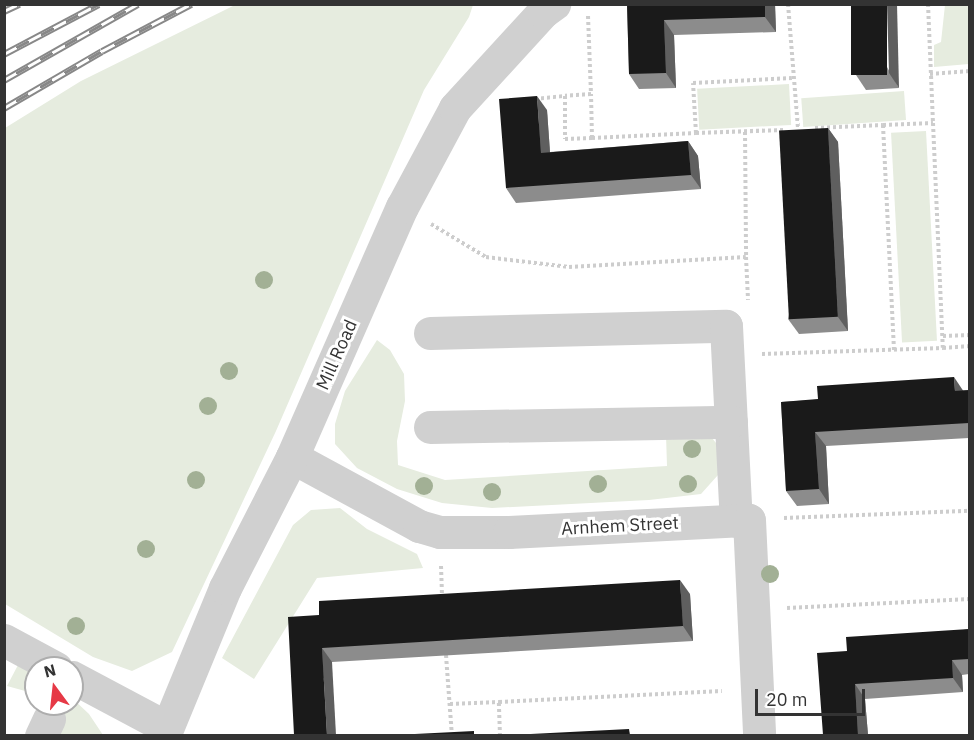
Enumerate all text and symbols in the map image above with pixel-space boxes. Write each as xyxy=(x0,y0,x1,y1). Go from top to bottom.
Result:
street label: Mill Road xyxy=(312,317,362,393)
street label: Arnhem Street xyxy=(561,512,679,540)
north arrow xyxy=(24,656,84,716)
text: N xyxy=(42,659,58,682)
scale bar xyxy=(758,677,868,715)
text: 20 m xyxy=(766,688,808,711)

